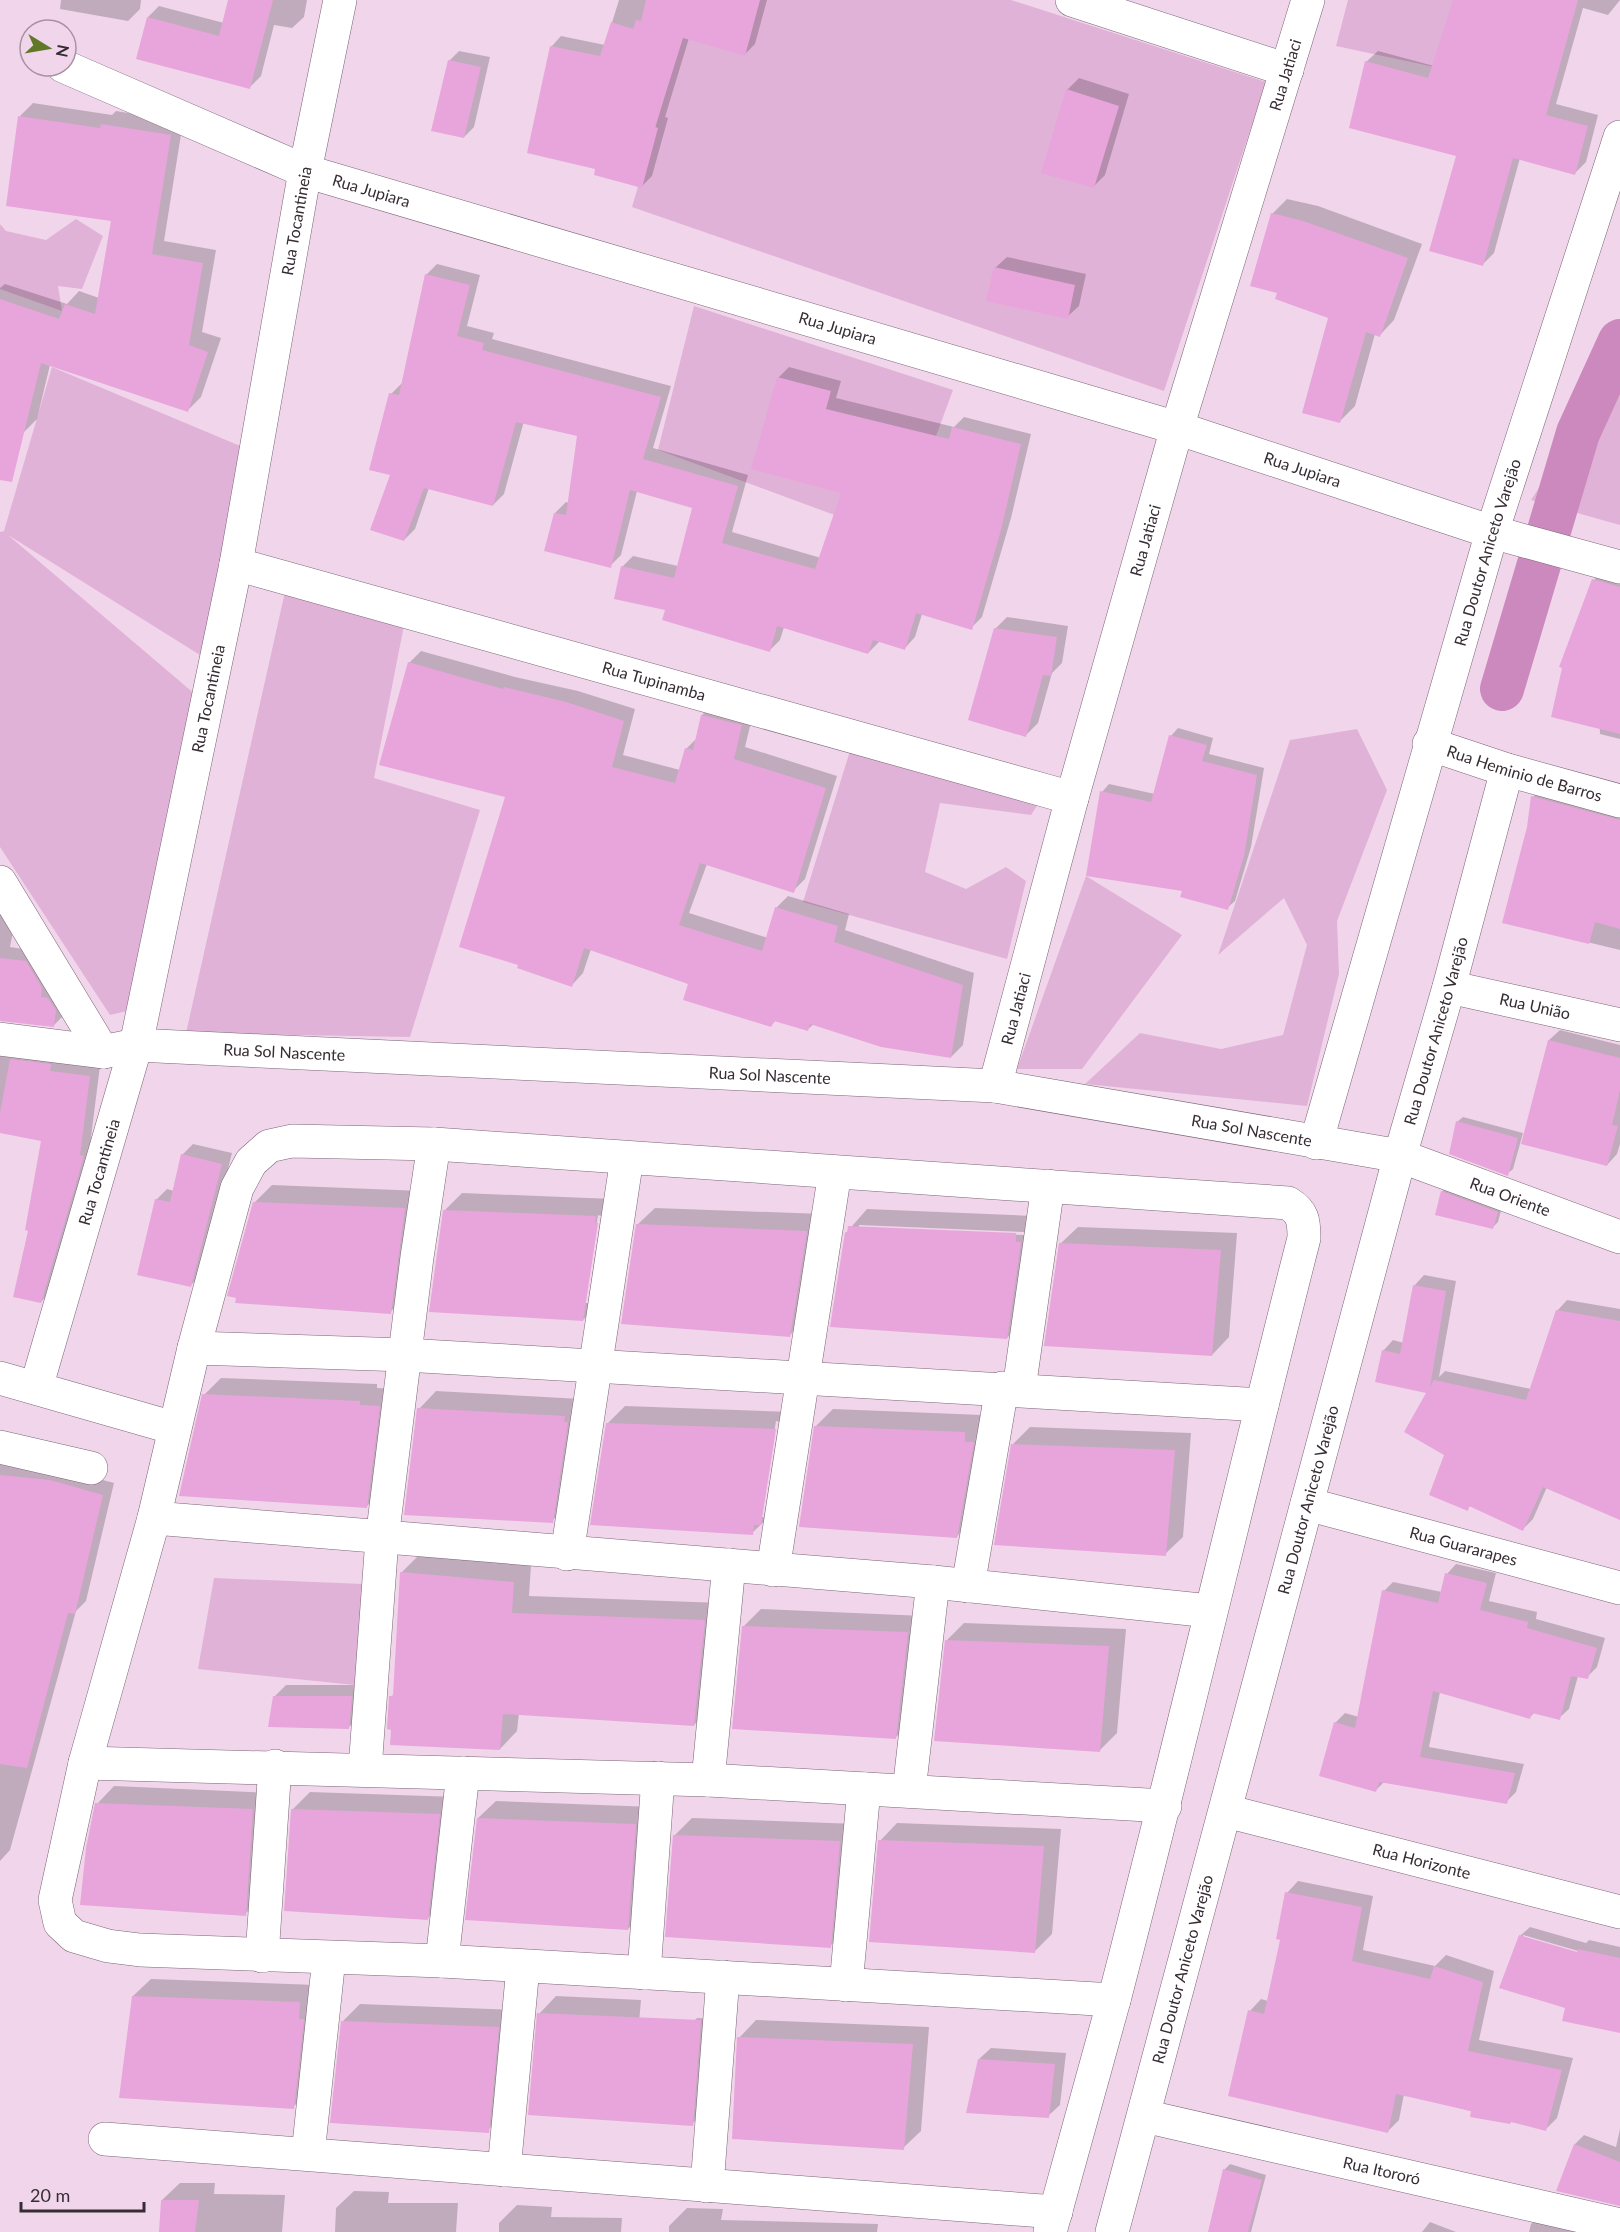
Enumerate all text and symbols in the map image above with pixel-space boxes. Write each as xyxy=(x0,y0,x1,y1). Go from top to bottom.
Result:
north arrow xyxy=(18,18,78,78)
street label: Rua Jatiaci xyxy=(1265,37,1304,113)
text: N xyxy=(53,43,74,59)
street label: Rua Tocantineia xyxy=(277,165,315,277)
street label: Rua Jupiara xyxy=(330,170,413,211)
street label: Rua Jupiara xyxy=(797,307,879,348)
street label: Rua Jupiara xyxy=(1262,447,1344,491)
street label: Rua Doutor Aniceto Varejão xyxy=(1450,456,1524,648)
street label: Rua Jatiaci xyxy=(1125,502,1164,578)
street label: Rua Tocantineia xyxy=(187,643,228,754)
street label: Rua Tupinamba xyxy=(600,657,708,704)
street label: Rua Heminio de Barros xyxy=(1445,741,1605,805)
street label: Rua Doutor Aniceto Varejão xyxy=(1400,935,1471,1127)
street label: Rua Jatiaci xyxy=(996,970,1034,1047)
street label: Rua União xyxy=(1498,989,1572,1023)
street label: Rua Sol Nascente xyxy=(223,1039,346,1064)
street label: Rua Sol Nascente xyxy=(708,1062,831,1087)
street label: Rua Sol Nascente xyxy=(1190,1110,1314,1150)
street label: Rua Tocantineia xyxy=(74,1116,123,1227)
street label: Rua Oriente xyxy=(1467,1173,1553,1220)
street label: Rua Doutor Aniceto Varejão xyxy=(1273,1403,1342,1596)
street label: Rua Guararapes xyxy=(1408,1522,1520,1569)
street label: Rua Horizonte xyxy=(1371,1839,1473,1882)
street label: Rua Doutor Aniceto Varejão xyxy=(1147,1873,1216,2066)
street label: Rua Itororó xyxy=(1341,2152,1423,2188)
scale bar xyxy=(21,2175,144,2213)
text: 20 m xyxy=(30,2184,70,2206)

